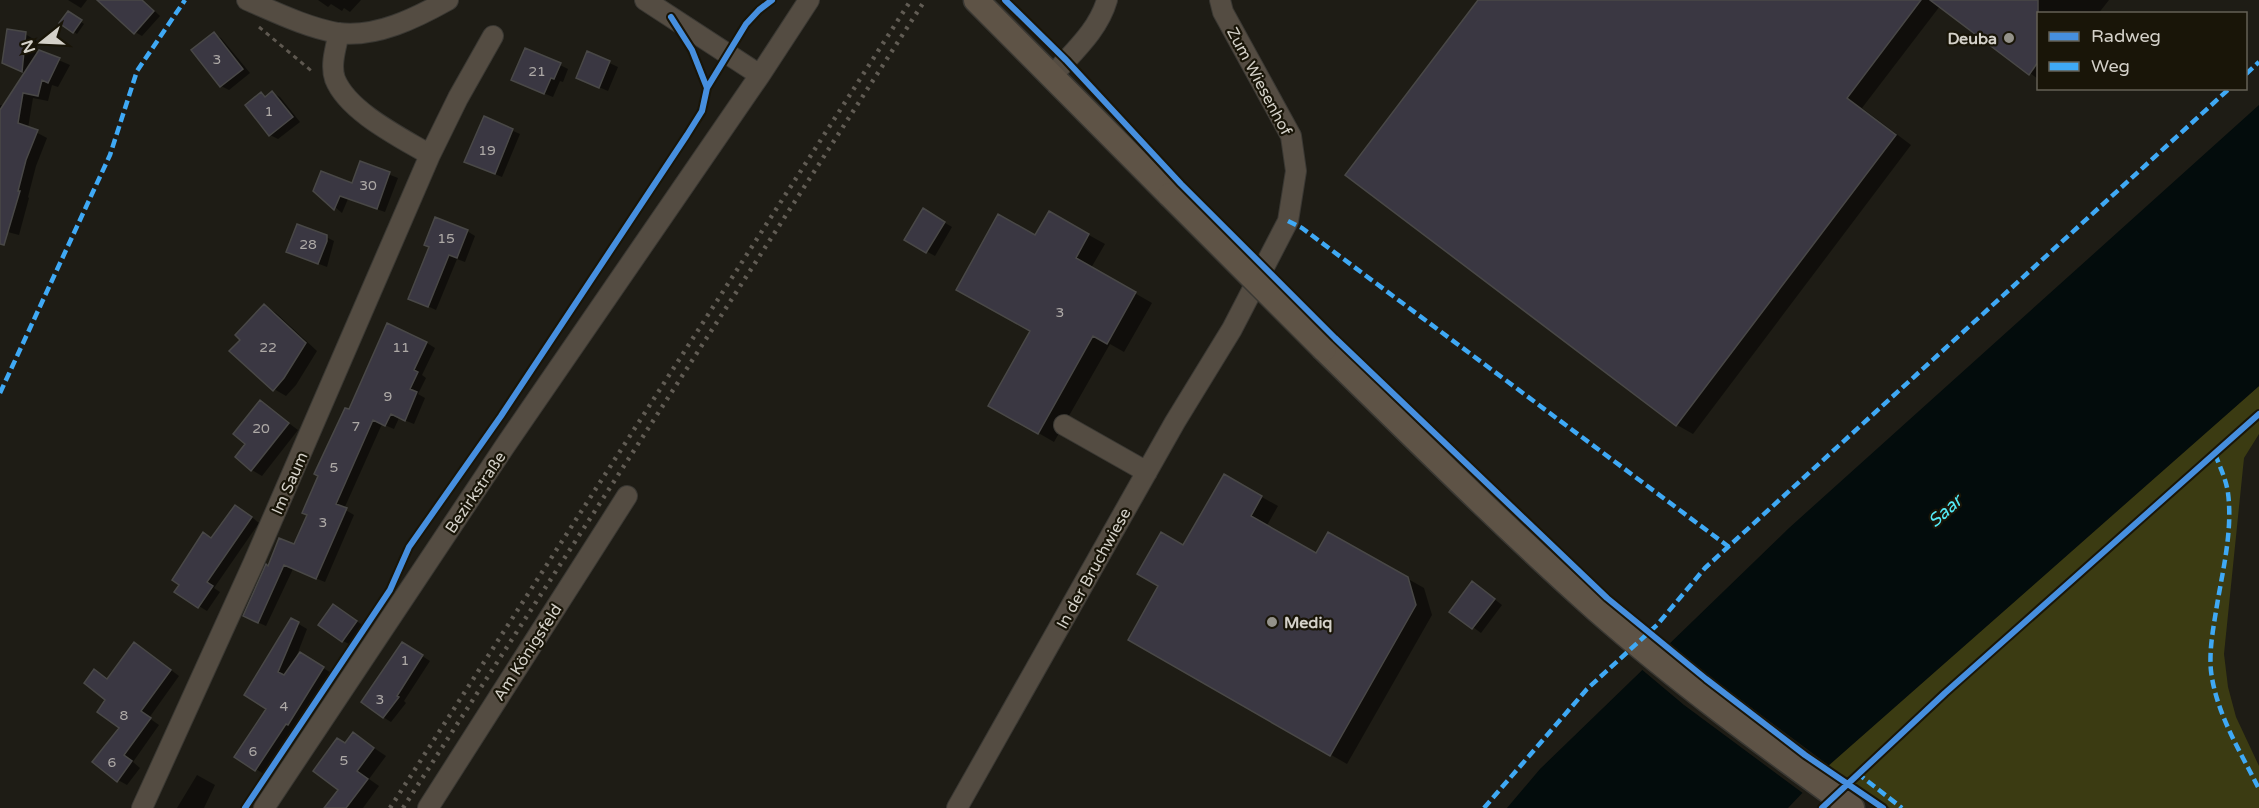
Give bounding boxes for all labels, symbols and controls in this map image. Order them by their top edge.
north arrow [12,12,72,72]
legend [2037,12,2247,90]
street label: Zum Wiesenhof [1222,24,1296,140]
text: Radweg [2091,25,2161,47]
place label: Deuba [1947,29,1997,49]
marker: Deuba [2002,31,2016,45]
text: N [17,37,40,56]
house number: 3 [213,51,221,68]
text: Weg [2091,55,2130,77]
house number: 21 [528,63,546,80]
house number: 1 [265,103,273,120]
house number: 19 [478,142,496,159]
house number: 30 [359,177,377,194]
house number: 15 [437,230,455,247]
house number: 28 [299,236,317,253]
house number: 3 [1056,304,1064,321]
house number: 22 [259,339,277,356]
house number: 11 [392,339,410,356]
house number: 9 [384,388,392,405]
house number: 7 [352,418,360,435]
house number: 20 [252,420,270,437]
street label: Bezirkstraße [441,448,511,537]
street label: Im Saum [267,449,313,518]
house number: 5 [330,459,338,476]
water label: Saar [1923,489,1968,532]
street label: In der Bruchwiese [1052,505,1135,632]
house number: 3 [319,514,327,531]
street label: Am Königsfeld [489,600,567,705]
place label: Mediq [1284,613,1332,633]
marker: Mediq [1265,615,1279,629]
house number: 1 [401,652,409,669]
house number: 3 [376,691,384,708]
house number: 4 [280,698,289,715]
house number: 8 [120,707,129,724]
house number: 6 [249,743,258,760]
house number: 5 [340,752,348,769]
house number: 6 [108,754,117,771]

